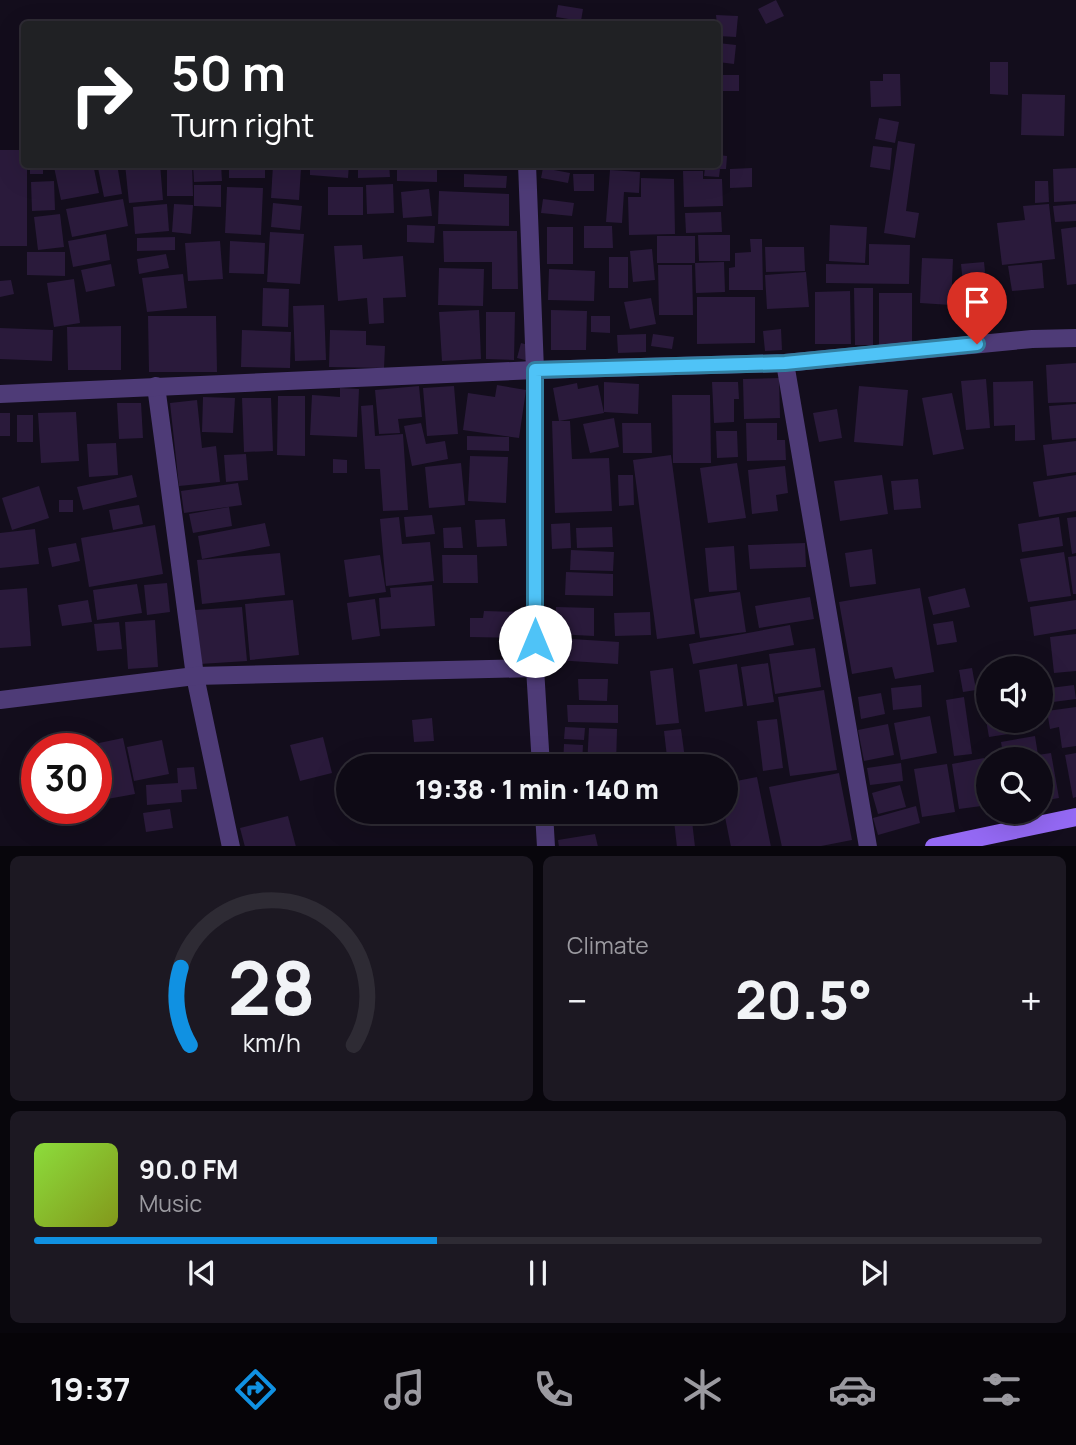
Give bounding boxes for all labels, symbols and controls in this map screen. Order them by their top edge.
text: 50 m [171,39,286,106]
icon: right [56,49,147,140]
text: Turn right [171,103,314,147]
pin [947,272,1007,344]
icon: arrive [958,283,996,321]
position arrow [498,604,572,678]
map controls [976,656,1053,824]
button: sound [976,656,1053,733]
speed limit sign: 30 [21,733,112,824]
button: search [976,747,1053,824]
text: 19:38 · 1 min · 140 m [415,771,659,807]
text: Climate [567,929,649,961]
text: 28 [228,937,315,1037]
text: 20.5° [735,964,872,1035]
text: − [567,974,588,1026]
text: + [1020,974,1042,1026]
text: km/h [242,1024,301,1059]
text: 90.0 FM [139,1151,238,1187]
text: Music [139,1187,202,1219]
icon: previous [183,1254,221,1292]
icon: pause [519,1254,557,1292]
icon: next [855,1254,893,1292]
icon: directions [231,1365,280,1414]
icon: music [380,1365,429,1414]
icon: phone [529,1365,578,1414]
icon: climate [678,1365,727,1414]
icon: car [828,1365,877,1414]
icon: filters [977,1365,1026,1414]
text: 19:37 [50,1367,131,1411]

